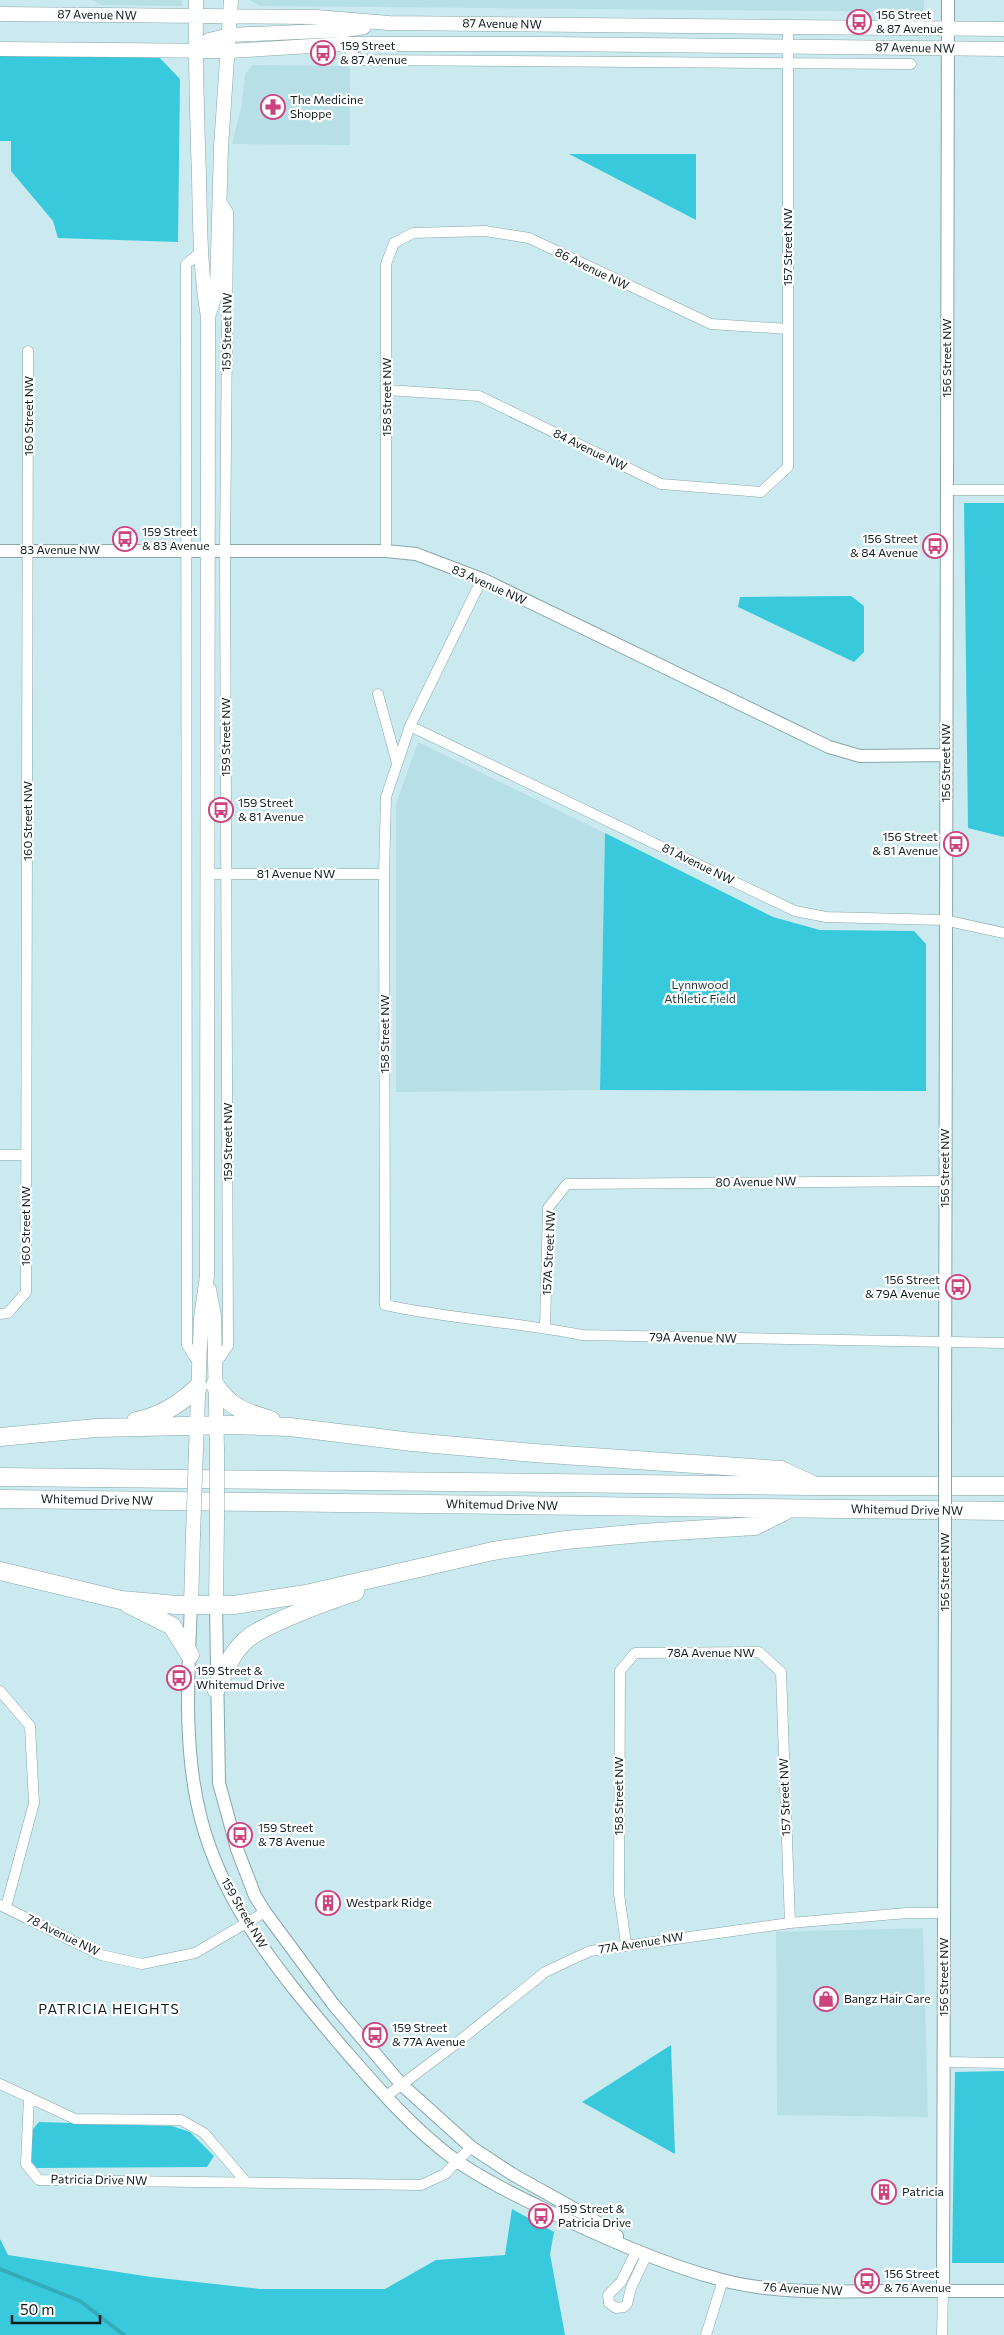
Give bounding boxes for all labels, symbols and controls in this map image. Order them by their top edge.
street label: 87 Avenue NW [57,6,137,22]
place label: 156 Street & 87 Avenue [876,7,943,35]
bus stop icon: 156 Street & 87 Avenue [846,9,872,35]
street label: 87 Avenue NW [462,15,542,31]
place label: 159 Street & 87 Avenue [340,38,407,66]
street label: 87 Avenue NW [875,39,955,55]
bus stop icon: 159 Street & 87 Avenue [310,40,336,66]
place label: The Medicine Shoppe [290,92,363,120]
pharmacy icon: The Medicine Shoppe [260,94,286,120]
street label: 157 Street NW [780,208,794,286]
street label: 86 Avenue NW [553,244,632,292]
street label: 159 Street NW [218,292,234,372]
street label: 156 Street NW [939,318,953,398]
street label: 158 Street NW [379,357,393,437]
street label: 160 Street NW [21,376,35,456]
street label: 84 Avenue NW [551,425,630,473]
place label: 159 Street & 83 Avenue [142,524,210,552]
bus stop icon: 159 Street & 83 Avenue [112,526,138,552]
place label: 156 Street & 84 Avenue [850,531,918,559]
bus stop icon: 156 Street & 84 Avenue [922,533,948,559]
street label: 83 Avenue NW [20,542,100,556]
street label: 83 Avenue NW [450,561,529,607]
street label: 159 Street NW [218,697,232,777]
street label: 156 Street NW [938,723,952,803]
street label: 160 Street NW [20,781,34,861]
place label: 159 Street & 81 Avenue [238,795,304,823]
bus stop icon: 159 Street & 81 Avenue [208,797,234,823]
place label: 156 Street & 81 Avenue [872,829,938,857]
bus stop icon: 156 Street & 81 Avenue [943,831,969,857]
street label: 81 Avenue NW [660,840,737,887]
street label: 81 Avenue NW [257,866,335,880]
park label: Lynnwood Athletic Field [664,977,736,1005]
street label: 158 Street NW [377,994,391,1074]
street label: 159 Street NW [220,1102,234,1182]
street label: 156 Street NW [937,1128,951,1208]
street label: 80 Avenue NW [715,1173,797,1189]
street label: 160 Street NW [18,1186,32,1266]
street label: 157A Street NW [539,1210,557,1296]
place label: 156 Street & 79A Avenue [865,1272,940,1300]
bus stop icon: 156 Street & 79A Avenue [945,1274,971,1300]
street label: 79A Avenue NW [649,1329,737,1345]
street label: Whitemud Drive NW [41,1491,153,1507]
street label: Whitemud Drive NW [446,1496,558,1512]
street label: Whitemud Drive NW [851,1501,963,1517]
street label: 156 Street NW [937,1532,951,1612]
street label: 78A Avenue NW [667,1645,755,1659]
place label: 159 Street & Whitemud Drive [196,1663,285,1691]
bus stop icon: 159 Street & Whitemud Drive [166,1665,192,1691]
street label: 158 Street NW [611,1756,625,1836]
street label: 157 Street NW [776,1758,792,1836]
place label: 159 Street & 78 Avenue [258,1820,325,1848]
bus stop icon: 159 Street & 78 Avenue [227,1822,253,1848]
street label: 159 Street NW [219,1875,271,1950]
building icon: Westpark Ridge [315,1890,341,1916]
place label: Westpark Ridge [346,1895,432,1909]
street label: 78 Avenue NW [25,1910,102,1958]
street label: 77A Avenue NW [597,1928,684,1956]
street label: 156 Street NW [936,1937,950,2017]
shop icon: Bangz Hair Care [813,1986,839,2012]
place label: Bangz Hair Care [844,1991,931,2005]
district label: PATRICIA HEIGHTS [38,2000,180,2017]
place label: 159 Street & 77A Avenue [392,2020,465,2048]
bus stop icon: 159 Street & 77A Avenue [362,2022,388,2048]
street label: Patricia Drive NW [51,2171,148,2187]
building icon: Patricia [871,2179,897,2205]
place label: Patricia [902,2184,944,2198]
place label: 159 Street & Patricia Drive [558,2201,631,2229]
bus stop icon: 159 Street & Patricia Drive [528,2203,554,2229]
place label: 156 Street & 76 Avenue [884,2266,951,2294]
bus stop icon: 156 Street & 76 Avenue [854,2268,880,2294]
street label: 76 Avenue NW [763,2279,843,2297]
scale bar [12,2292,100,2324]
text: 50 m [20,2300,54,2318]

